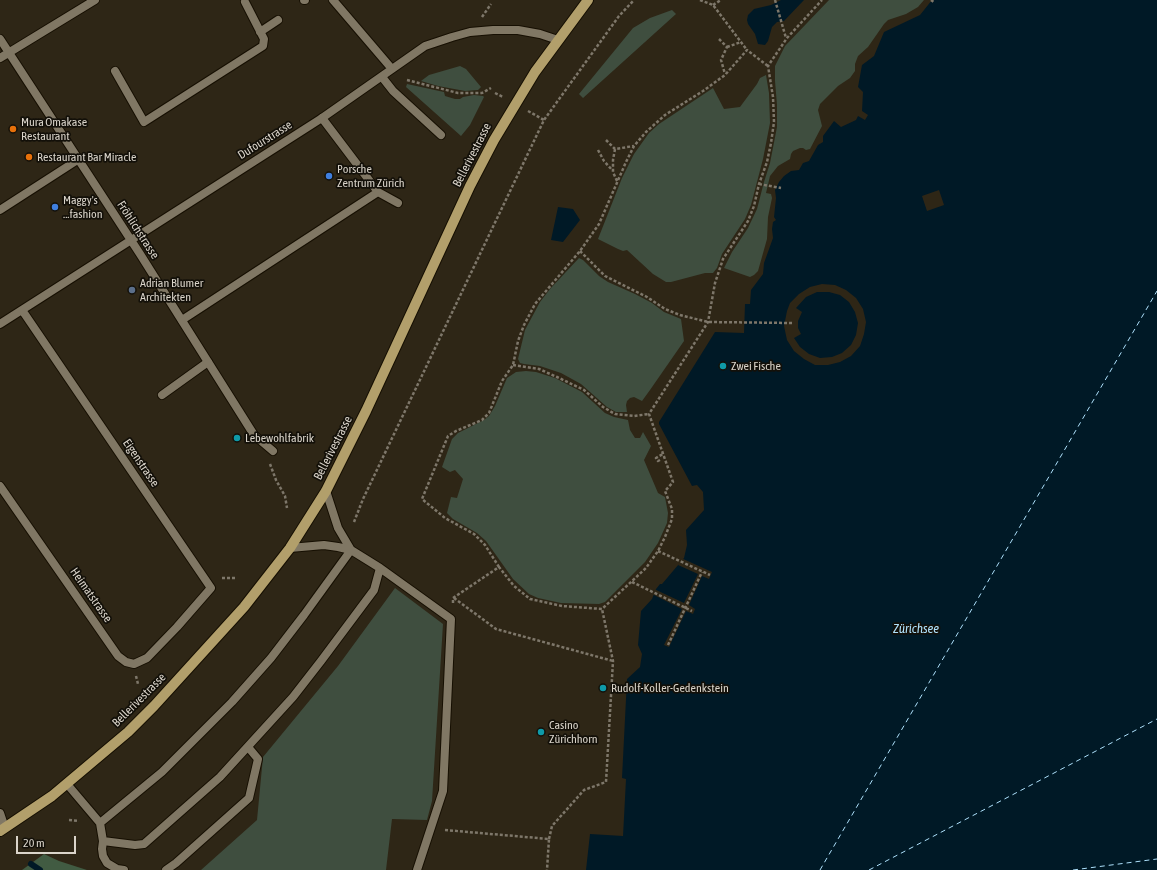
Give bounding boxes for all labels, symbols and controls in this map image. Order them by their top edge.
place label: Mura Omakase Restaurant [21,115,87,143]
street label: Dufourstrasse [235,118,295,162]
street label: Bellerivestrasse [450,121,494,189]
marker: Mura Omakase Restaurant [8,124,18,134]
place label: Restaurant Bar Miracle [37,150,136,164]
marker: Restaurant Bar Miracle [24,152,34,162]
place label: Porsche Zentrum Zürich [337,162,404,190]
marker: Porsche Zentrum Zürich [324,171,334,181]
place label: Maggy's ...fashion [63,193,103,221]
street label: Fröhlichstrasse [114,198,162,262]
marker: Maggy's ...fashion [50,202,60,212]
place label: Adrian Blumer Architekten [140,276,203,304]
marker: Adrian Blumer Architekten [127,285,137,295]
place label: Zwei Fische [731,359,781,373]
marker: Zwei Fische [718,361,728,371]
street label: Bellerivestrasse [311,414,355,482]
place label: Lebewohlfabrik [245,431,314,445]
marker: Lebewohlfabrik [232,433,242,443]
street label: Eigenstrasse [120,436,162,490]
street label: Heimatstrasse [67,565,115,625]
water label: Zürichsee [893,621,939,637]
street label: Bellerivestrasse [109,670,169,730]
place label: Rudolf-Koller-Gedenkstein [611,681,729,695]
marker: Rudolf-Koller-Gedenkstein [598,683,608,693]
place label: Casino Zürichhorn [549,718,598,746]
marker: Casino Zürichhorn [536,727,546,737]
scale bar [18,828,78,854]
text: 20 m [23,836,45,850]

